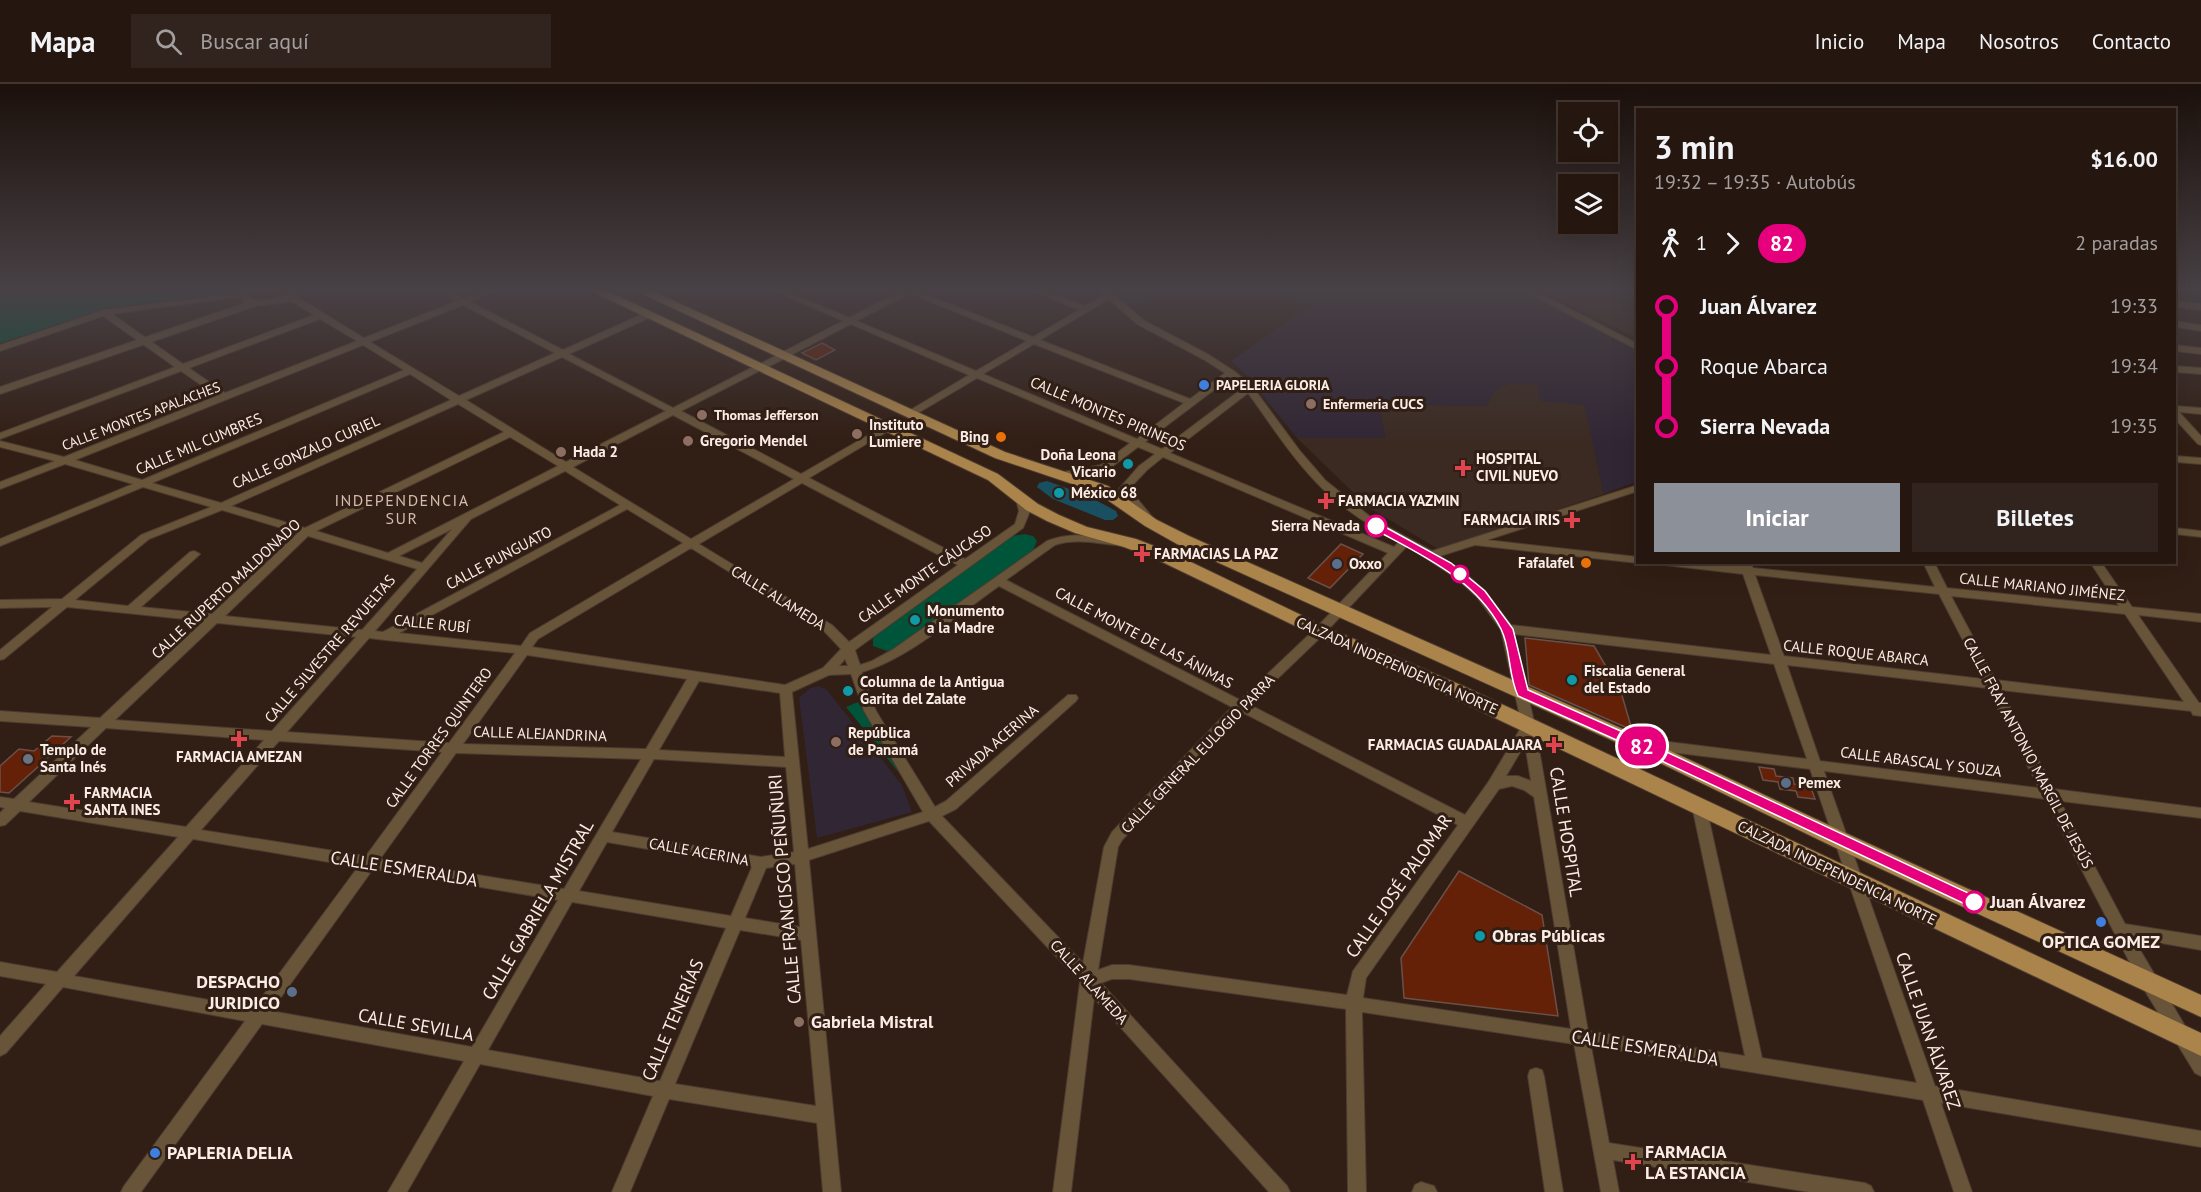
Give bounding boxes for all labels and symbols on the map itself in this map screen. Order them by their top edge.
street label: CALLE MONTES PIRINEOS [1027,372,1189,455]
place label: PAPELERIA GLORIA [1216,376,1330,394]
street label: CALLE MONTES APALACHES [59,377,223,455]
marker: PAPELERIA GLORIA [1197,378,1211,392]
place label: Enfermeria CUCS [1323,395,1424,413]
marker: Enfermeria CUCS [1304,397,1318,411]
place label: Thomas Jefferson [714,406,819,424]
street label: CALLE MIL CUMBRES [133,408,265,479]
marker: Thomas Jefferson [695,408,709,422]
street label: CALLE GONZALO CURIEL [229,410,383,493]
place label: Instituto Lumiere [869,415,924,451]
marker: Instituto Lumiere [850,427,864,441]
place label: Bing [960,427,989,446]
marker: Bing [994,430,1008,444]
place label: Gregorio Mendel [700,431,808,450]
marker: Gregorio Mendel [681,434,695,448]
place label: Hada 2 [573,442,618,461]
marker: Hada 2 [554,445,568,459]
place label: Doña Leona Vicario [1040,445,1116,481]
place label: HOSPITAL CIVIL NUEVO [1476,449,1558,485]
marker: Doña Leona Vicario [1121,457,1135,471]
marker: HOSPITAL CIVIL NUEVO [1454,459,1472,477]
place label: México 68 [1071,483,1137,502]
marker: México 68 [1052,486,1066,500]
district label: INDEPENDENCIA SUR [334,490,470,528]
place label: FARMACIA YAZMIN [1338,491,1459,510]
marker: FARMACIA YAZMIN [1319,494,1333,508]
place label: FARMACIA IRIS [1463,510,1560,529]
marker: FARMACIA IRIS [1565,513,1579,527]
street label: CALLE RUPERTO MALDONADO [147,515,304,663]
marker: Sierra Nevada [1365,515,1387,537]
place label: Sierra Nevada [1271,516,1360,535]
street label: CALLE MONTE CÁUCASO [854,520,995,627]
street label: CALLE PUNGUATO [443,522,555,593]
place label: FARMACIAS LA PAZ [1154,544,1278,563]
marker: FARMACIAS LA PAZ [1135,547,1149,561]
place label: Fafalafel [1518,553,1575,572]
place label: Oxxo [1349,554,1382,573]
marker: Fafalafel [1579,556,1593,570]
marker: Oxxo [1330,557,1344,571]
street label: CALLE ALAMEDA [728,561,829,634]
unlabelled marker [1451,565,1469,583]
street label: CALLE MARIANO JIMÉNEZ [1958,568,2126,605]
street label: CALLE SILVESTRE REVUELTAS [260,571,399,727]
street label: CALLE MONTE DE LAS ÁNIMAS [1052,582,1237,693]
place label: Monumento a la Madre [927,601,1004,637]
street label: CALLE RUBÍ [393,610,472,637]
street label: CALZADA INDEPENDENCIA NORTE [1293,612,1501,719]
marker: Monumento a la Madre [908,613,922,627]
street label: CALLE FRAY ANTONIO MARGIL DE JESÚS [1959,634,2098,872]
street label: CALLE ROQUE ABARCA [1782,635,1930,670]
place label: Fiscalia General del Estado [1584,661,1686,697]
street label: CALLE TORRES QUINTERO [381,664,496,812]
street label: CALLE GENERAL EULOGIO PARRA [1117,670,1279,837]
place label: Columna de la Antigua Garita del Zalate [860,672,1004,708]
marker: Fiscalia General del Estado [1565,673,1579,687]
marker: Columna de la Antigua Garita del Zalate [841,684,855,698]
street label: PRIVADA ACERINA [941,700,1042,791]
street label: CALLE ALEJANDRINA [473,722,607,745]
place label: República de Panamá [848,723,918,759]
line badge: 82 [1615,726,1669,766]
marker: FARMACIA AMEZAN [232,732,246,746]
marker: República de Panamá [829,735,843,749]
place label: FARMACIAS GUADALAJARA [1368,735,1543,754]
marker: FARMACIAS GUADALAJARA [1547,738,1561,752]
place label: Templo de Santa Inés [40,740,107,776]
street label: CALLE ABASCAL Y SOUZA [1839,742,2003,781]
place label: FARMACIA AMEZAN [176,747,302,766]
marker: Templo de Santa Inés [21,752,35,766]
street label: CALLE HOSPITAL [1545,765,1588,899]
street label: CALLE FRANCISCO PEÑUÑURI [763,773,806,1005]
place label: Pemex [1798,773,1841,792]
marker: Pemex [1779,776,1793,790]
place label: FARMACIA SANTA INES [84,783,160,819]
marker: FARMACIA SANTA INES [65,795,79,809]
street label: CALLE JOSÉ PALOMAR [1340,809,1457,962]
street label: CALLE GABRIELA MISTRAL [477,816,599,1004]
street label: CALZADA INDEPENDENCIA NORTE [1735,816,1940,929]
street label: CALLE ACERINA [648,833,751,870]
street label: CALLE ESMERALDA [329,846,480,892]
place label: Juan Álvarez [1989,890,2086,913]
marker: Juan Álvarez [1963,891,1985,913]
marker: OPTICA GOMEZ [2094,915,2108,929]
place label: Obras Públicas [1492,924,1605,947]
marker: Obras Públicas [1473,929,1487,943]
place label: OPTICA GOMEZ [2042,930,2160,953]
street label: CALLE ALAMEDA [1046,935,1133,1028]
street label: CALLE JUAN ÁLVAREZ [1891,949,1966,1113]
street label: CALLE TENERÍAS [637,955,709,1084]
place label: DESPACHO JURIDICO [196,970,280,1014]
marker: DESPACHO JURIDICO [285,985,299,999]
street label: CALLE SEVILLA [356,1003,476,1046]
place label: Gabriela Mistral [811,1010,934,1033]
marker: Gabriela Mistral [792,1015,806,1029]
street label: CALLE ESMERALDA [1570,1025,1721,1071]
place label: FARMACIA LA ESTANCIA [1645,1140,1746,1184]
place label: PAPLERIA DELIA [167,1141,293,1164]
marker: PAPLERIA DELIA [148,1146,162,1160]
marker: FARMACIA LA ESTANCIA [1626,1155,1640,1169]

